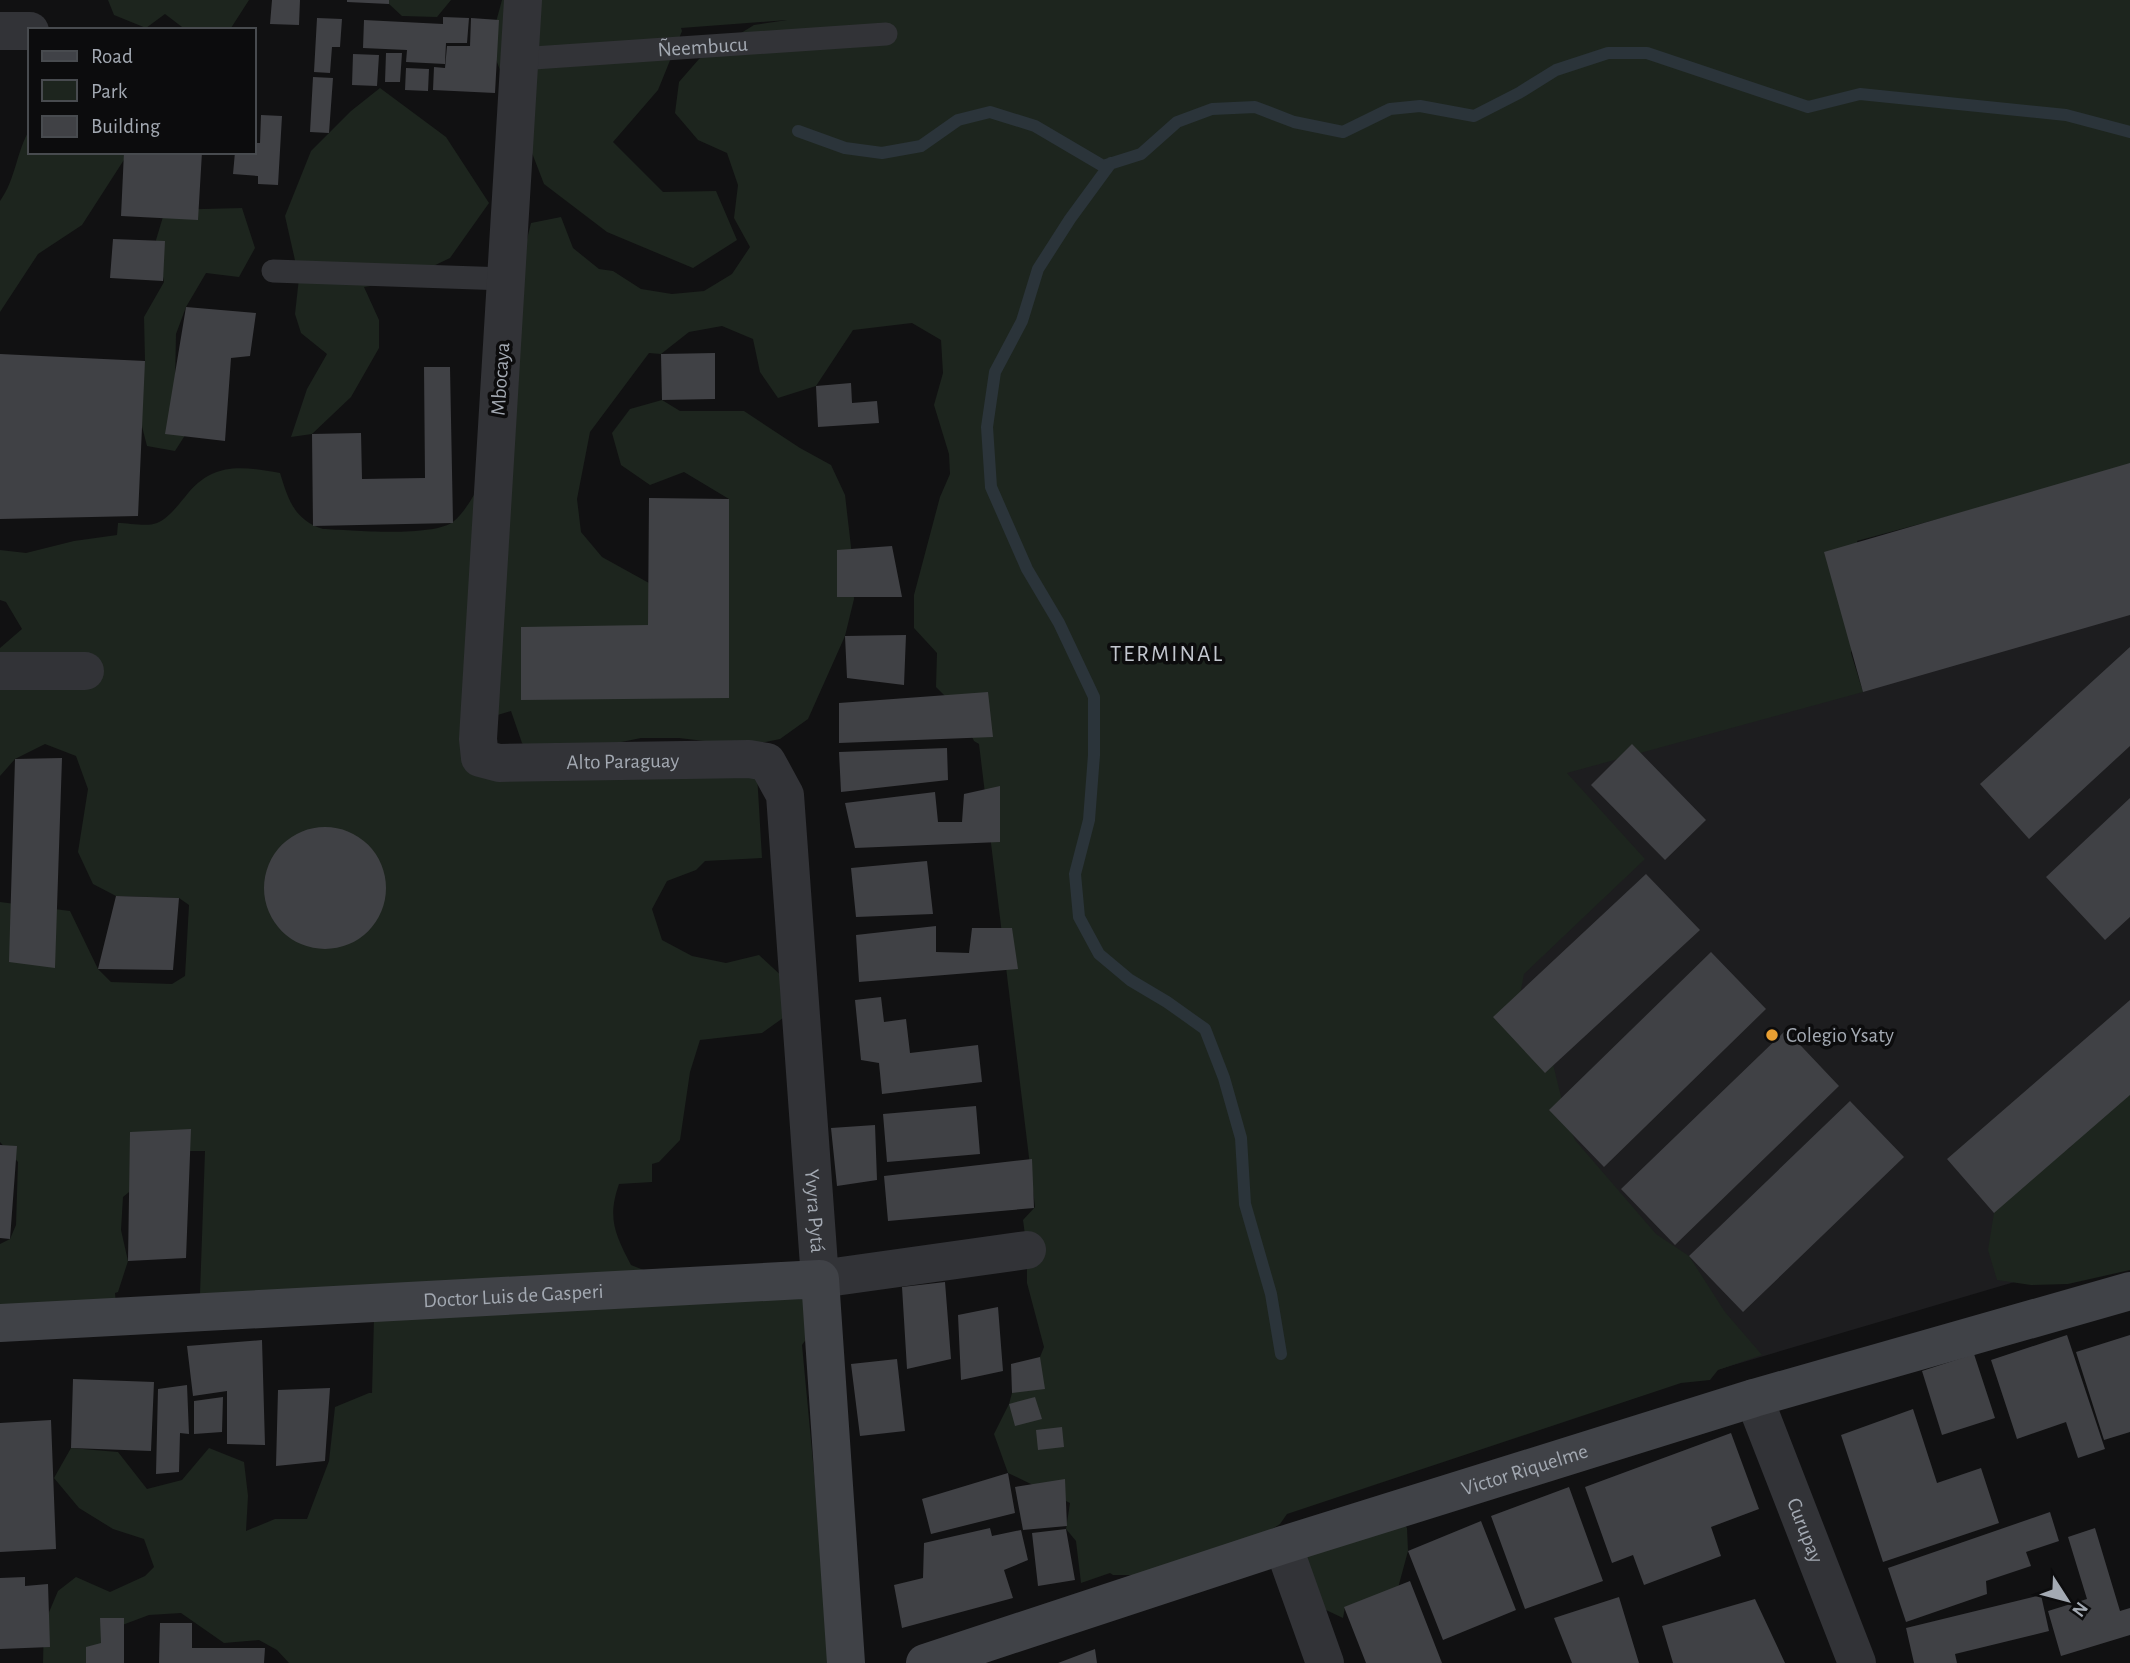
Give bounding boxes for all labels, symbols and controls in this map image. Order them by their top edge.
legend [28,28,256,154]
street label: Ñeembucu [657,33,749,61]
text: Road [91,46,133,67]
text: Park [91,81,128,102]
text: Building [91,116,161,137]
street label: Mbocaya [487,341,514,416]
district label: TERMINAL [1110,643,1224,666]
street label: Alto Paraguay [566,750,680,773]
place label: Colegio Ysaty [1786,1025,1894,1046]
marker: Colegio Ysaty [1764,1027,1780,1043]
street label: Yvyra Pytá [801,1168,828,1254]
street label: Doctor Luis de Gasperi [422,1281,604,1311]
street label: Victor Riquelme [1459,1440,1591,1500]
street label: Curupay [1783,1495,1827,1566]
north arrow [2032,1565,2102,1635]
text: N [2068,1598,2091,1620]

